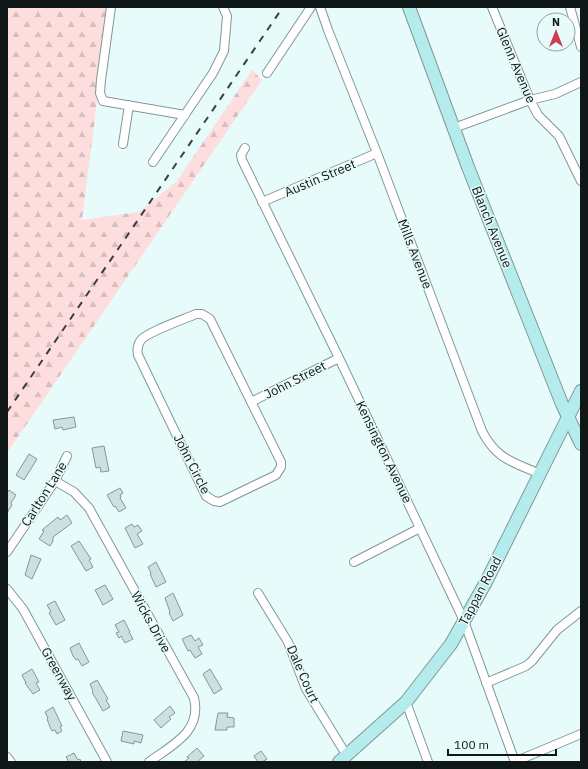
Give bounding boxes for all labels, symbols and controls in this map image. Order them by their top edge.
north arrow [536,12,576,52]
text: N [552,15,560,29]
street label: Glenn Avenue [492,24,540,106]
street label: Austin Street [282,155,358,201]
street label: Blanch Avenue [468,184,516,270]
street label: Mills Avenue [394,217,436,291]
street label: John Street [261,357,329,403]
street label: Kensington Avenue [352,398,416,506]
street label: John Circle [170,431,214,497]
street label: Carlton Lane [17,458,71,530]
street label: Tappan Road [455,554,505,628]
street label: Wicks Drive [127,588,175,656]
street label: Dale Court [283,642,323,706]
street label: Greenway [37,644,81,704]
scale bar [448,731,556,757]
text: 100 m [454,737,489,752]

